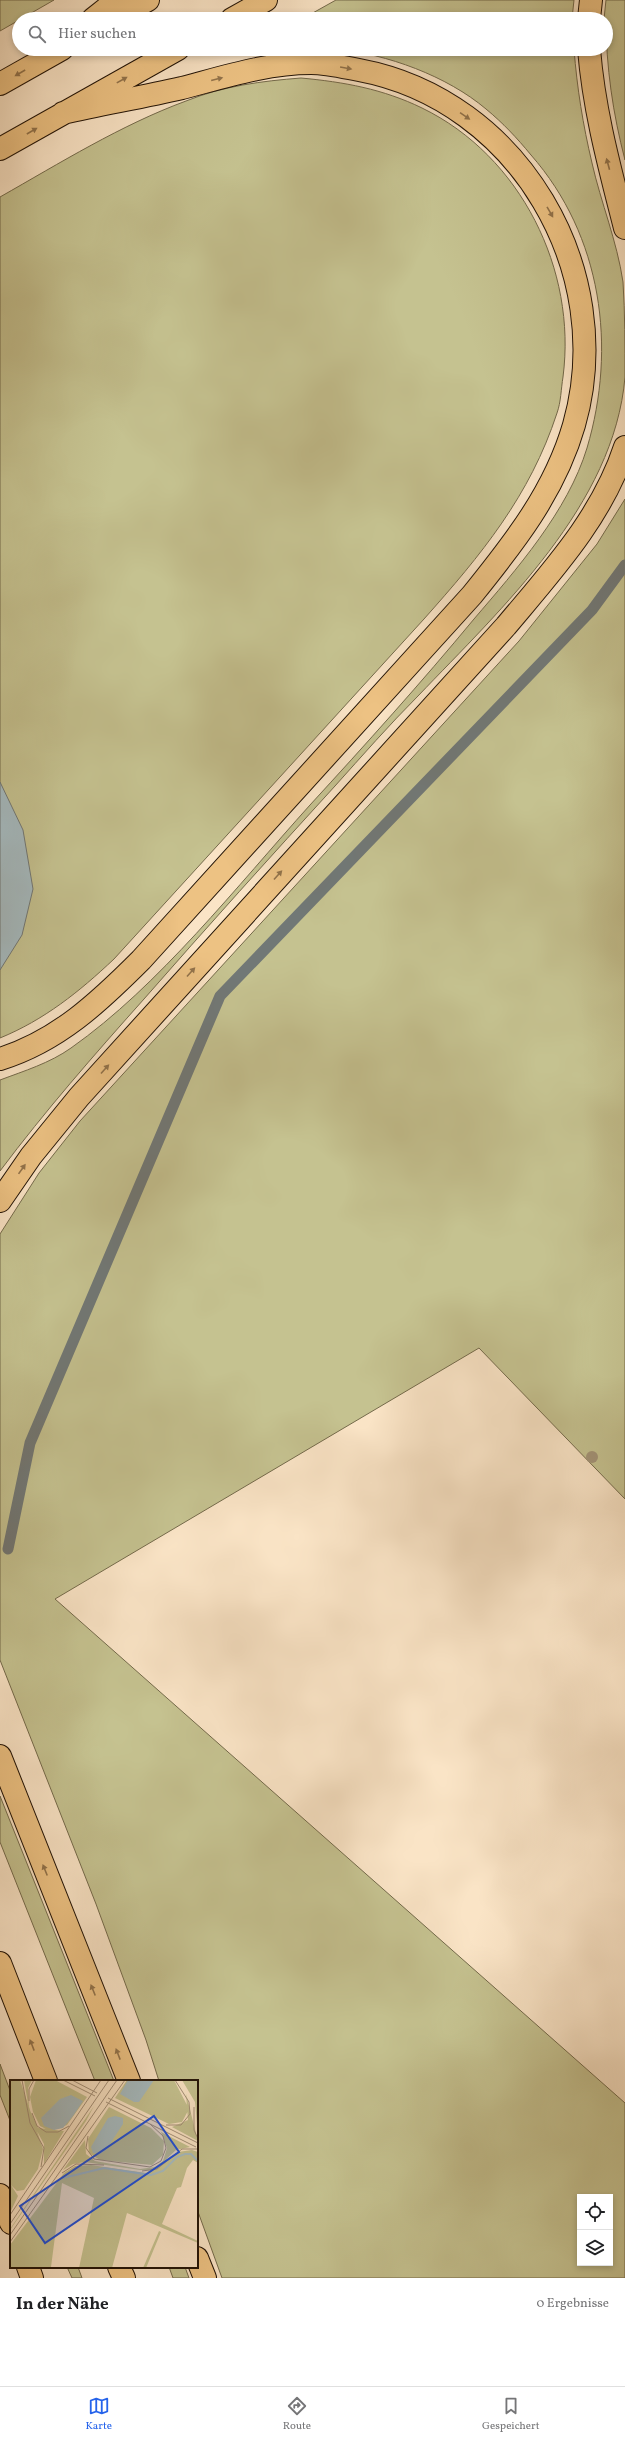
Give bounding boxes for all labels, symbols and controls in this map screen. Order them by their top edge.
search box [12,12,613,56]
icon: search [26,23,48,45]
text: Hier suchen [58,24,136,45]
one-way arrow [340,65,352,71]
one-way arrow [14,69,26,76]
one-way arrow [211,75,224,81]
one-way arrow [116,77,128,84]
one-way arrow [460,112,470,120]
one-way arrow [26,127,38,134]
one-way arrow [605,157,611,169]
one-way arrow [547,206,554,218]
one-way arrow [273,870,283,880]
one-way arrow [186,967,196,977]
one-way arrow [100,1064,109,1074]
one-way arrow [18,1164,26,1174]
one-way arrow [42,1863,48,1875]
one-way arrow [90,1984,96,1996]
one-way arrow [29,2038,35,2050]
one-way arrow [115,2047,121,2059]
inset map [10,2080,198,2268]
map controls [577,2194,613,2266]
button: locate [577,2194,613,2230]
button: layers [577,2230,613,2266]
text: In der Nähe [16,2293,109,2316]
text: 0 Ergebnisse [536,2295,609,2313]
tab: Karte [85,2395,112,2434]
tab: Route [283,2395,311,2434]
tab: Gespeichert [482,2395,540,2434]

